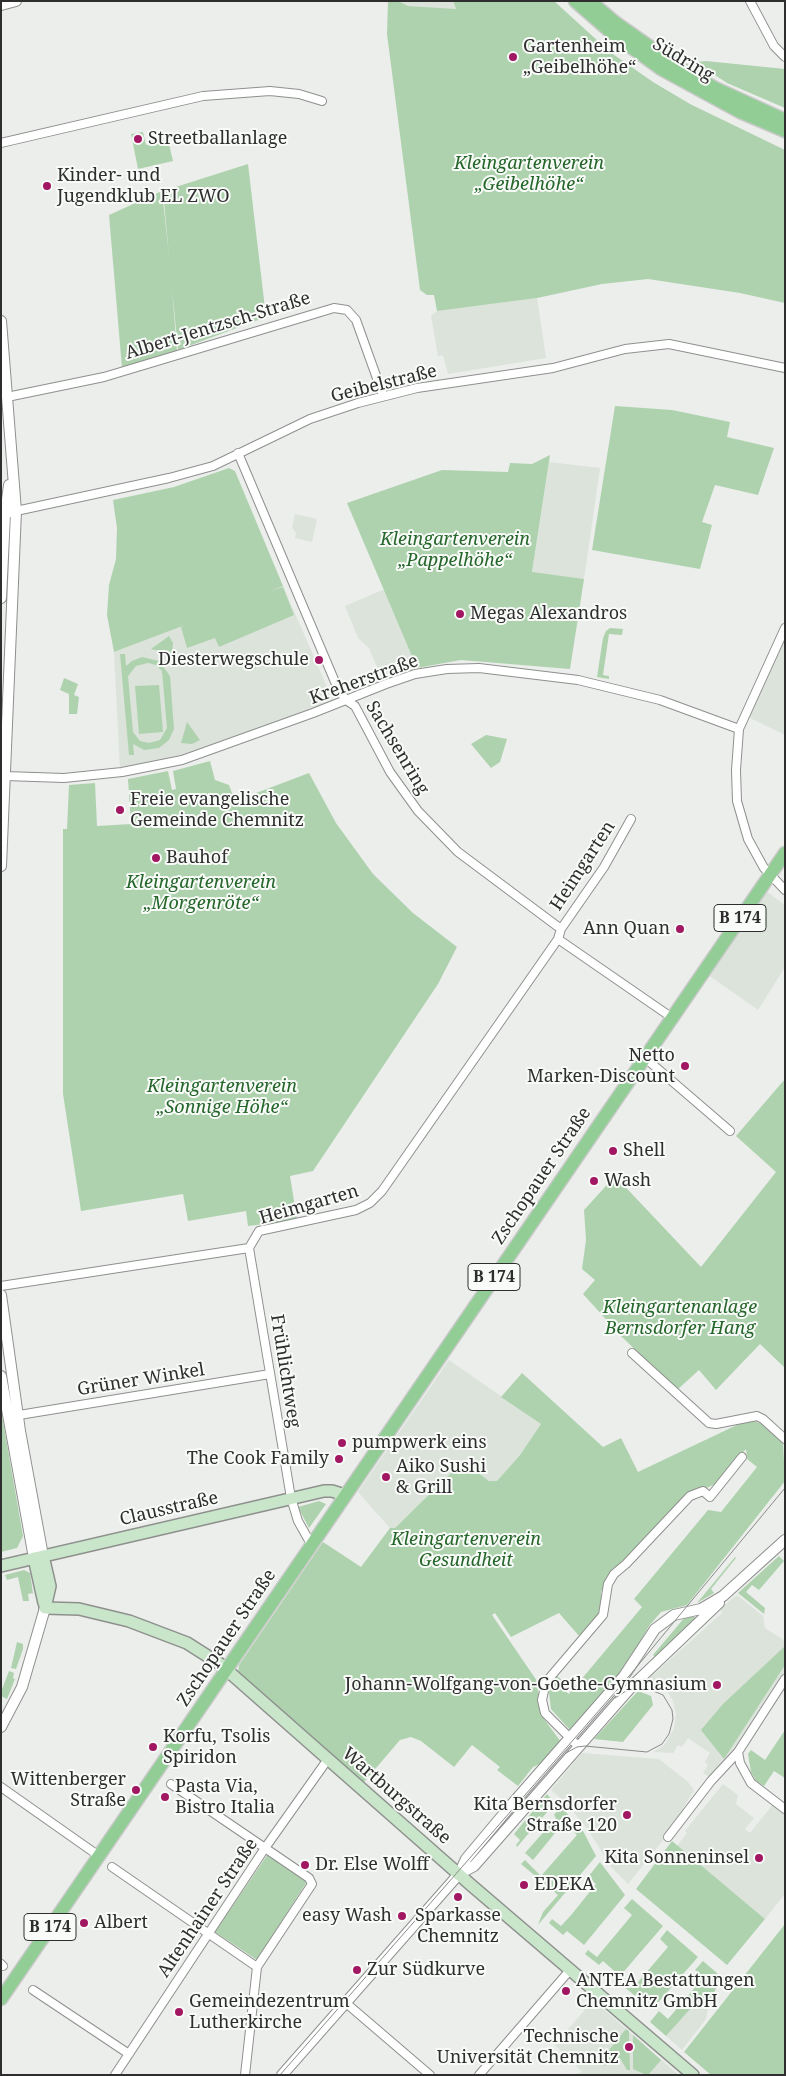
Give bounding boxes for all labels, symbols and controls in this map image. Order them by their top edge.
street label: Südring [648,33,718,87]
place label: Gartenheim „Geibelhöhe“ [523,36,636,78]
marker: Gartenheim „Geibelhöhe“ [507,51,519,63]
place label: Streetballanlage [148,128,287,150]
marker: Streetballanlage [132,133,144,145]
park label: Kleingartenverein „Geibelhöhe“ [454,153,604,195]
place label: Kinder- und Jugendklub EL ZWO [57,165,230,208]
marker: Kinder- und Jugendklub EL ZWO [41,180,53,192]
street label: Albert-Jentzsch-Straße [123,288,313,364]
street label: Geibelstraße [329,360,439,408]
park label: Kleingartenverein „Pappelhöhe“ [380,529,530,572]
place label: Megas Alexandros [470,603,627,625]
marker: Megas Alexandros [454,608,466,620]
place label: Diesterwegschule [158,649,309,671]
street label: Kreherstraße [307,650,421,710]
marker: Diesterwegschule [313,654,325,666]
street label: Sachsenring [361,697,433,799]
place label: Freie evangelische Gemeinde Chemnitz [130,789,304,832]
marker: Freie evangelische Gemeinde Chemnitz [114,804,126,816]
street label: Heimgarten [546,817,620,915]
place label: Bauhof [166,847,228,869]
marker: Bauhof [150,852,162,864]
park label: Kleingartenverein „Morgenröte“ [126,872,276,914]
road number: B 174 [714,904,766,931]
place label: Ann Quan [583,918,670,940]
marker: Ann Quan [674,923,686,935]
place label: Netto Marken-Discount [527,1045,675,1088]
marker: Netto Marken-Discount [679,1060,691,1072]
park label: Kleingartenverein „Sonnige Höhe“ [147,1076,297,1118]
street label: Zschopauer Straße [488,1103,596,1249]
place label: Shell [623,1140,665,1162]
marker: Shell [607,1145,619,1157]
place label: Wash [604,1170,651,1192]
marker: Wash [588,1175,600,1187]
street label: Heimgarten [257,1180,361,1230]
road number: B 174 [468,1264,520,1290]
park label: Kleingartenanlage Bernsdorfer Hang [603,1297,757,1340]
street label: Frühlichtweg [265,1313,305,1429]
street label: Grüner Winkel [76,1359,206,1401]
place label: pumpwerk eins [352,1432,486,1454]
marker: pumpwerk eins [336,1437,348,1449]
place label: The Cook Family [187,1448,329,1470]
marker: The Cook Family [333,1453,345,1465]
place label: Aiko Sushi & Grill [396,1456,486,1498]
marker: Aiko Sushi & Grill [380,1471,392,1483]
street label: Clausstraße [118,1487,220,1531]
park label: Kleingartenverein Gesundheit [391,1529,541,1572]
street label: Zschopauer Straße [173,1565,281,1711]
place label: Johann-Wolfgang-von-Goethe-Gymnasium [345,1674,707,1696]
marker: Johann-Wolfgang-von-Goethe-Gymnasium [711,1679,723,1691]
place label: Korfu, Tsolis Spiridon [163,1726,270,1768]
marker: Korfu, Tsolis Spiridon [147,1741,159,1753]
street label: Wartburgstraße [337,1743,455,1849]
place label: Wittenberger Straße [11,1769,126,1812]
place label: Pasta Via, Bistro Italia [175,1776,275,1818]
marker: Wittenberger Straße [130,1784,142,1796]
marker: Pasta Via, Bistro Italia [159,1791,171,1803]
place label: Kita Bernsdorfer Straße 120 [473,1794,617,1836]
marker: Kita Bernsdorfer Straße 120 [621,1809,633,1821]
street label: Altenhainer Straße [153,1834,263,1982]
place label: Kita Sonneninsel [604,1847,749,1869]
marker: Kita Sonneninsel [753,1852,765,1864]
place label: Dr. Else Wolff [315,1854,429,1876]
marker: Dr. Else Wolff [299,1859,311,1871]
place label: EDEKA [534,1874,595,1896]
marker: EDEKA [518,1879,530,1891]
marker: Sparkasse Chemnitz [452,1891,464,1903]
place label: easy Wash [302,1905,392,1927]
place label: Sparkasse Chemnitz [415,1905,501,1948]
marker: easy Wash [396,1910,408,1922]
place label: Albert [94,1912,148,1934]
road number: B 174 [24,1914,76,1940]
marker: Albert [78,1917,90,1929]
place label: Zur Südkurve [367,1959,485,1981]
marker: Zur Südkurve [351,1964,363,1976]
place label: ANTEA Bestattungen Chemnitz GmbH [576,1970,755,2012]
marker: ANTEA Bestattungen Chemnitz GmbH [560,1985,572,1997]
place label: Gemeindezentrum Lutherkirche [189,1991,350,2034]
marker: Gemeindezentrum Lutherkirche [173,2006,185,2018]
place label: Technische Universität Chemnitz [437,2026,619,2068]
marker: Technische Universität Chemnitz [623,2041,635,2053]

